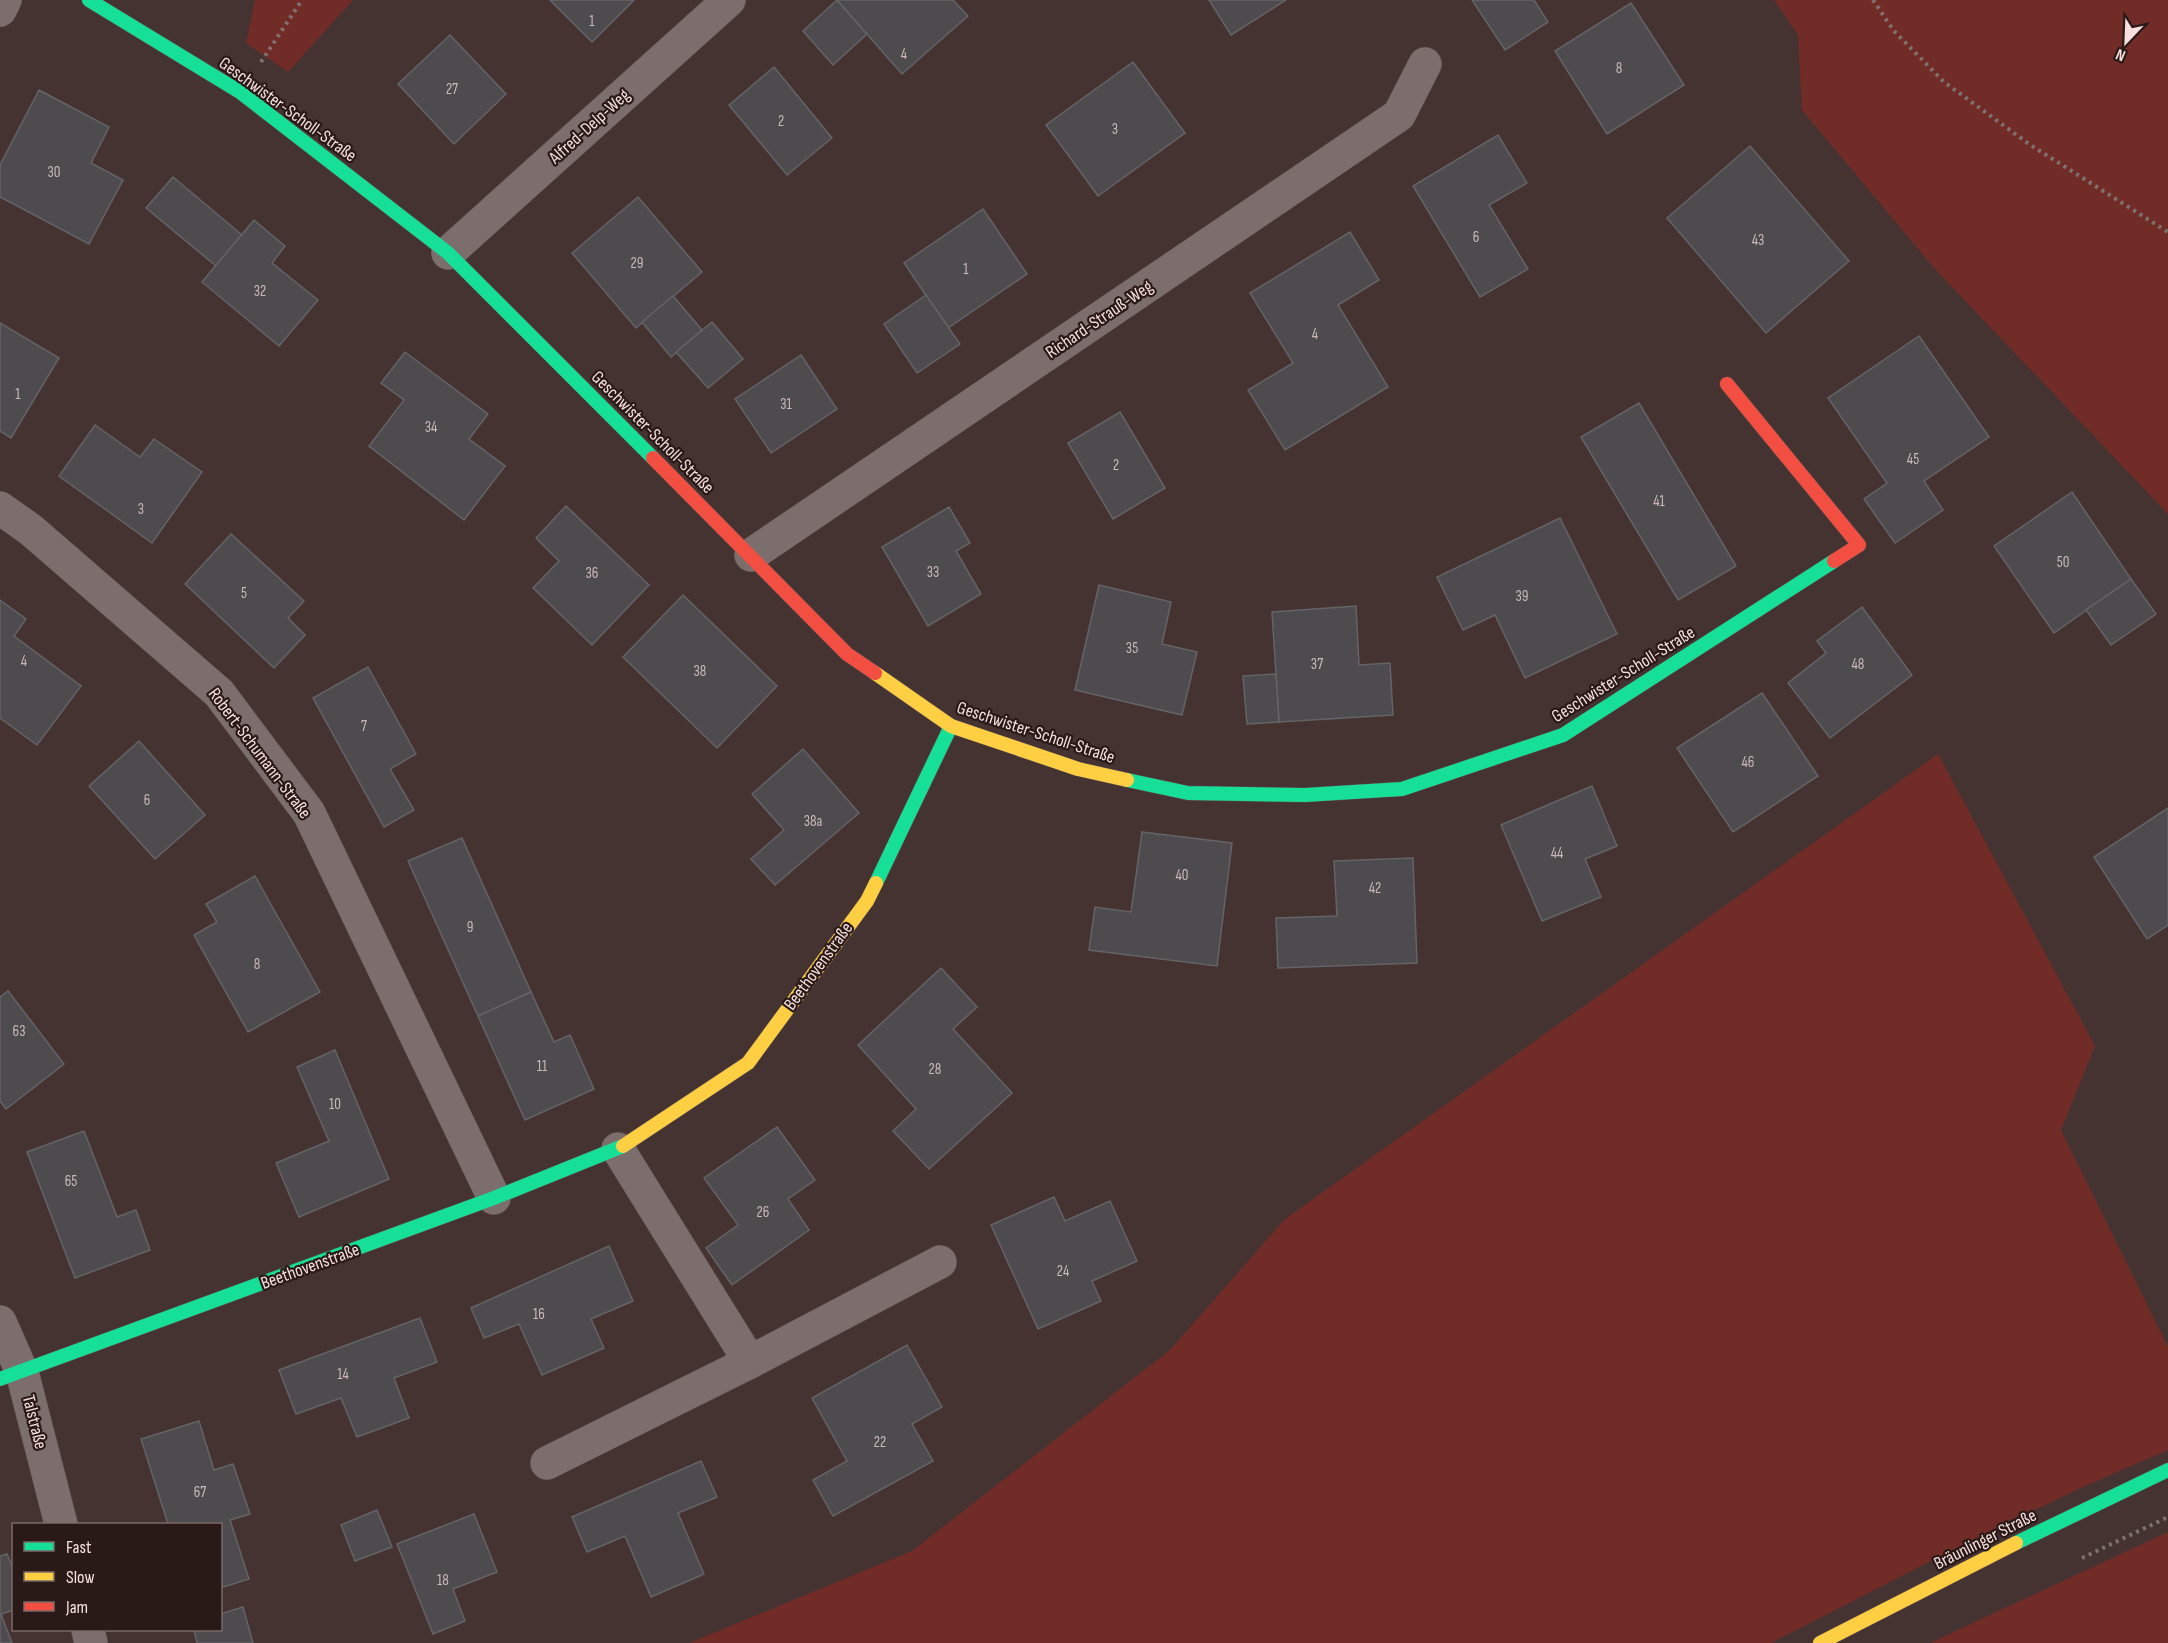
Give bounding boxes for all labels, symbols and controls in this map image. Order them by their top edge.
house number: 1 [589,12,595,31]
north arrow [2096,12,2156,72]
text: N [2113,44,2128,65]
house number: 4 [901,45,907,64]
street label: Geschwister-Scholl-Straße [215,53,361,166]
house number: 8 [1616,59,1622,78]
house number: 27 [446,80,458,99]
street label: Alfred-Delp-Weg [544,85,634,169]
house number: 2 [778,112,784,131]
house number: 3 [1112,120,1118,139]
house number: 30 [48,163,60,182]
house number: 6 [1473,228,1479,247]
house number: 43 [1752,231,1764,250]
house number: 29 [631,254,643,273]
house number: 1 [963,260,969,279]
street label: Richard-Strauß-Weg [1042,276,1157,363]
house number: 32 [254,282,266,301]
house number: 4 [1312,325,1318,344]
street label: Geschwister-Scholl-Straße [587,367,718,498]
house number: 1 [15,385,21,404]
house number: 31 [780,395,793,414]
house number: 34 [425,418,437,437]
house number: 45 [1907,450,1919,469]
house number: 2 [1113,456,1119,475]
house number: 41 [1653,492,1666,511]
house number: 3 [138,500,144,519]
house number: 50 [2057,553,2069,572]
house number: 33 [927,563,939,582]
house number: 36 [586,564,598,583]
house number: 5 [241,584,247,603]
house number: 39 [1516,587,1528,606]
street label: Geschwister-Scholl-Straße [1548,622,1699,727]
house number: 35 [1126,639,1138,658]
house number: 4 [21,652,27,671]
house number: 37 [1311,655,1323,674]
house number: 48 [1852,655,1864,674]
house number: 38 [694,662,706,681]
street label: Robert-Schumann-Straße [204,684,316,823]
street label: Geschwister-Scholl-Straße [954,697,1117,768]
house number: 7 [361,717,367,736]
house number: 46 [1742,753,1754,772]
house number: 6 [144,791,150,810]
house number: 38a [804,812,823,831]
house number: 44 [1551,844,1563,863]
house number: 40 [1176,866,1188,885]
house number: 42 [1369,879,1381,898]
house number: 9 [467,918,473,937]
street label: Beethovenstraße [780,918,857,1014]
house number: 8 [254,955,260,974]
house number: 63 [13,1022,25,1041]
house number: 11 [537,1057,548,1076]
house number: 28 [929,1060,941,1079]
house number: 10 [329,1095,341,1114]
house number: 65 [65,1172,77,1191]
house number: 26 [757,1203,769,1222]
street label: Beethovenstraße [258,1239,362,1294]
house number: 24 [1057,1262,1069,1281]
house number: 16 [533,1305,545,1324]
house number: 14 [337,1365,349,1384]
street label: Talstraße [18,1393,51,1451]
house number: 22 [874,1433,886,1452]
house number: 67 [194,1483,206,1502]
street label: Bräunlinger Straße [1931,1505,2040,1574]
legend [12,1523,222,1631]
text: Fast [66,1537,92,1558]
text: Slow [66,1567,95,1588]
house number: 18 [437,1571,449,1590]
text: Jam [65,1597,88,1618]

